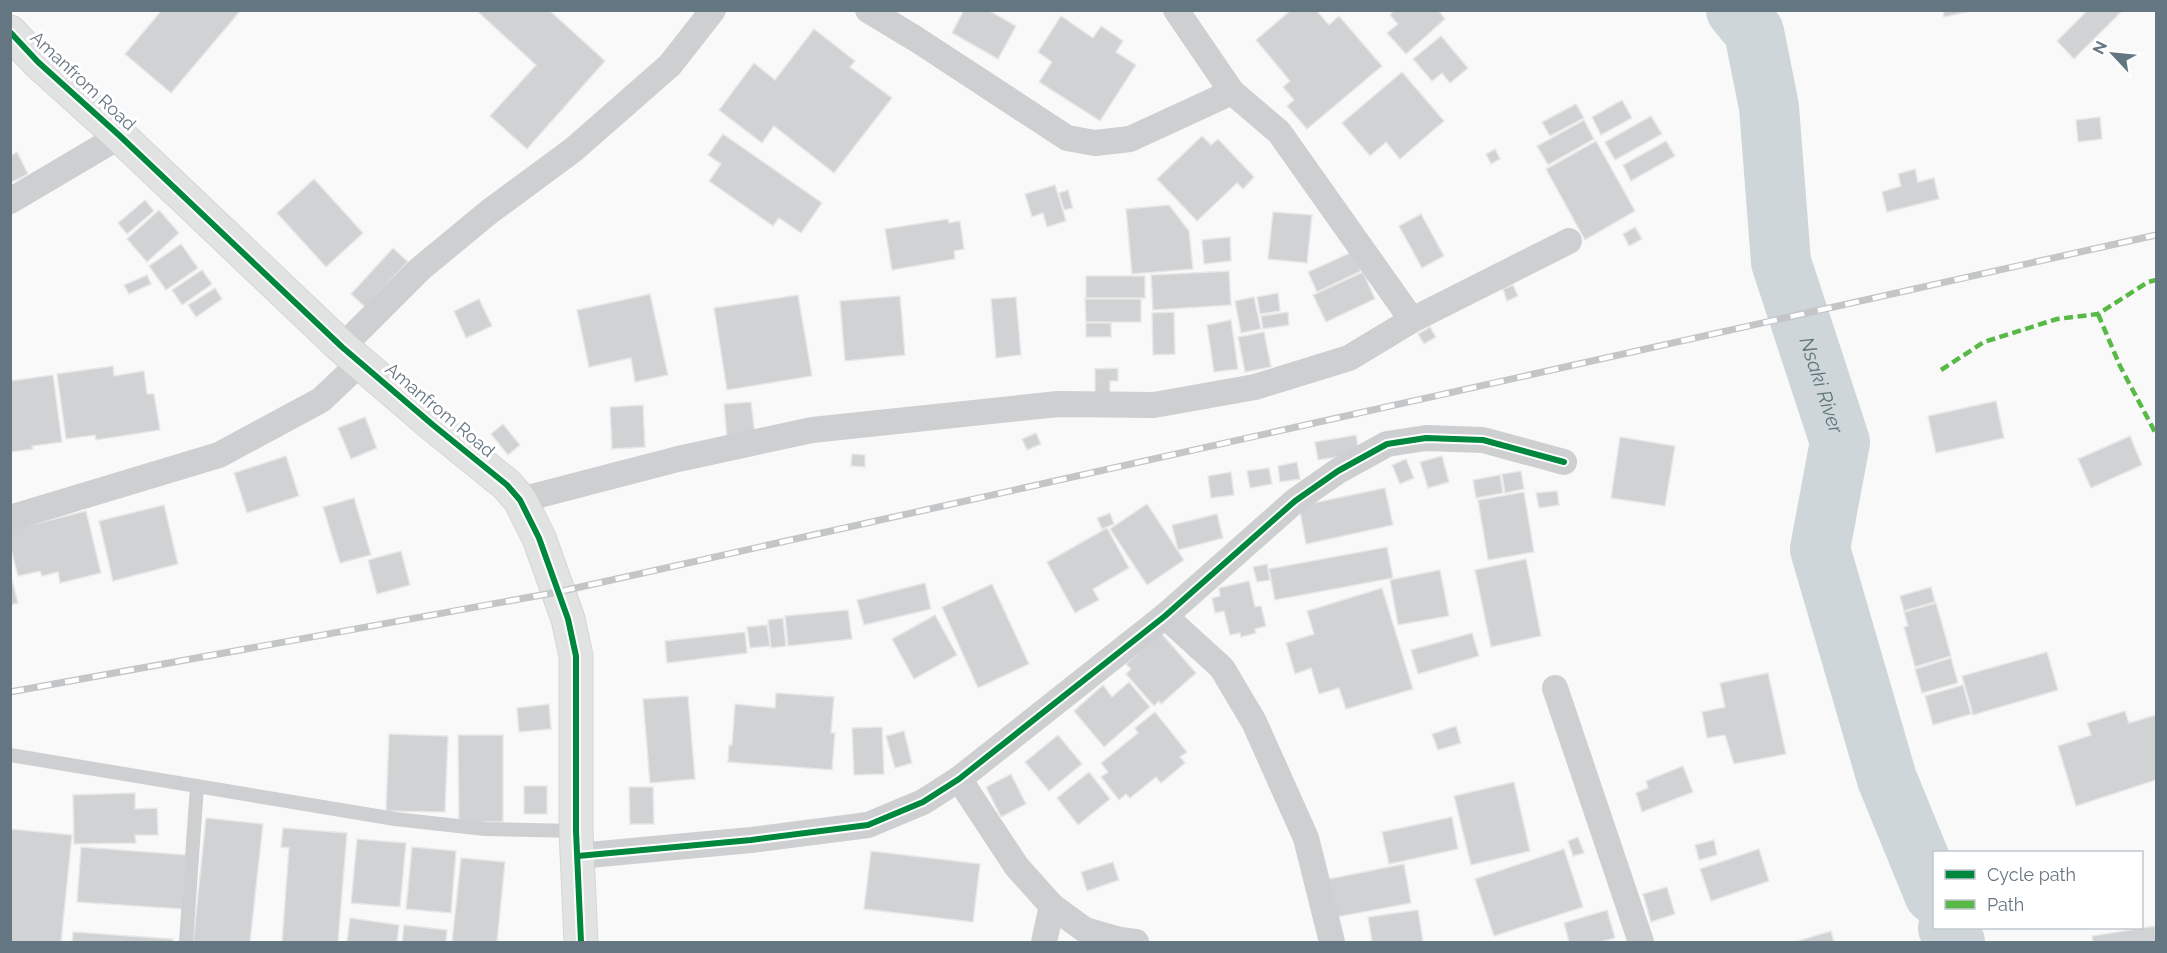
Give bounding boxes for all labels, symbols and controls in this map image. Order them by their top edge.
north arrow [2083,24,2143,84]
street label: Amanfrom Road [26,27,140,135]
text: N [2089,38,2111,57]
water label: Nsaki River [1794,334,1849,438]
street label: Amanfrom Road [382,358,499,461]
legend [1933,851,2143,929]
text: Cycle path [1987,864,2076,885]
text: Path [1987,894,2024,915]

